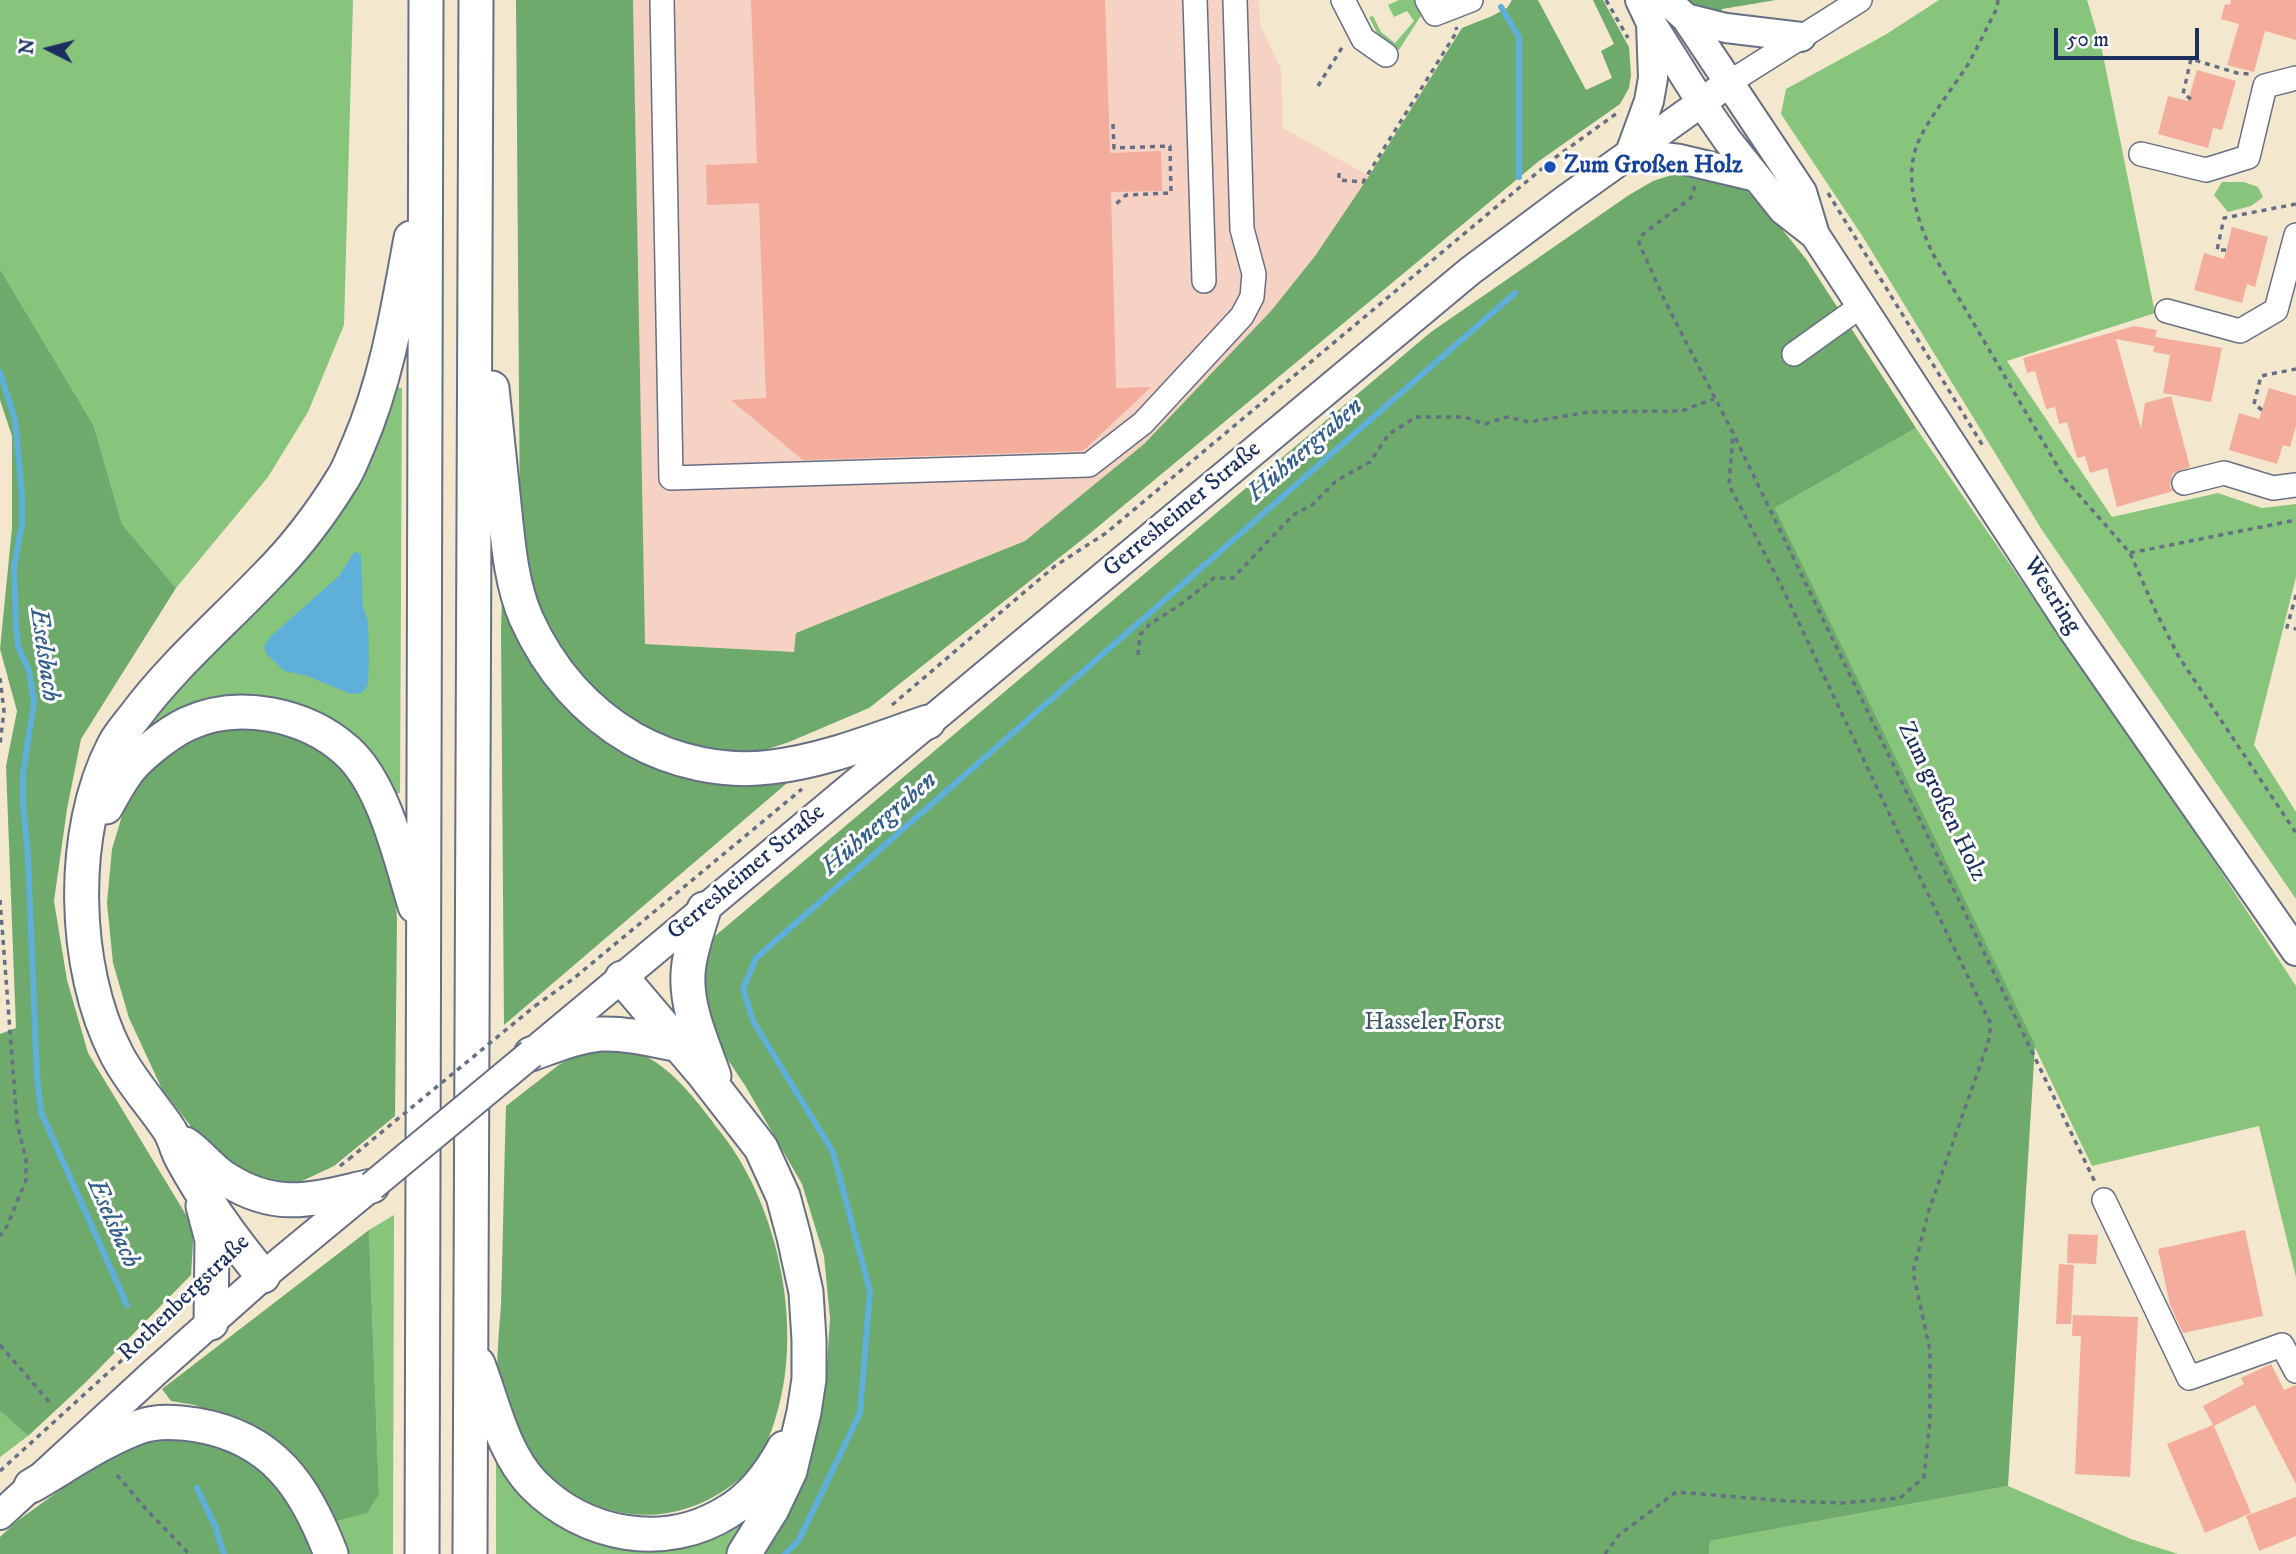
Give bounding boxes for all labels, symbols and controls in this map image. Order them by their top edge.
north arrow [14,14,84,84]
scale bar [2058,14,2203,58]
text: 50 m [2067,27,2109,53]
text: N [15,38,40,56]
place label: Zum Großen Holz [1564,153,1743,181]
marker: Zum Großen Holz [1542,159,1558,175]
water label: Hühnergraben [1242,392,1370,510]
street label: Gerresheimer Straße [1098,436,1268,584]
street label: Westring [2016,552,2086,640]
water label: Eselsbach [21,606,65,704]
street label: Zum großen Holz [1890,718,1992,886]
water label: Hühnergraben [816,766,944,884]
street label: Gerresheimer Straße [662,799,832,947]
park label: Hasseler Forst [1364,1010,1502,1038]
water label: Eselsbach [79,1175,145,1273]
street label: Rothenbergstraße [113,1229,257,1369]

